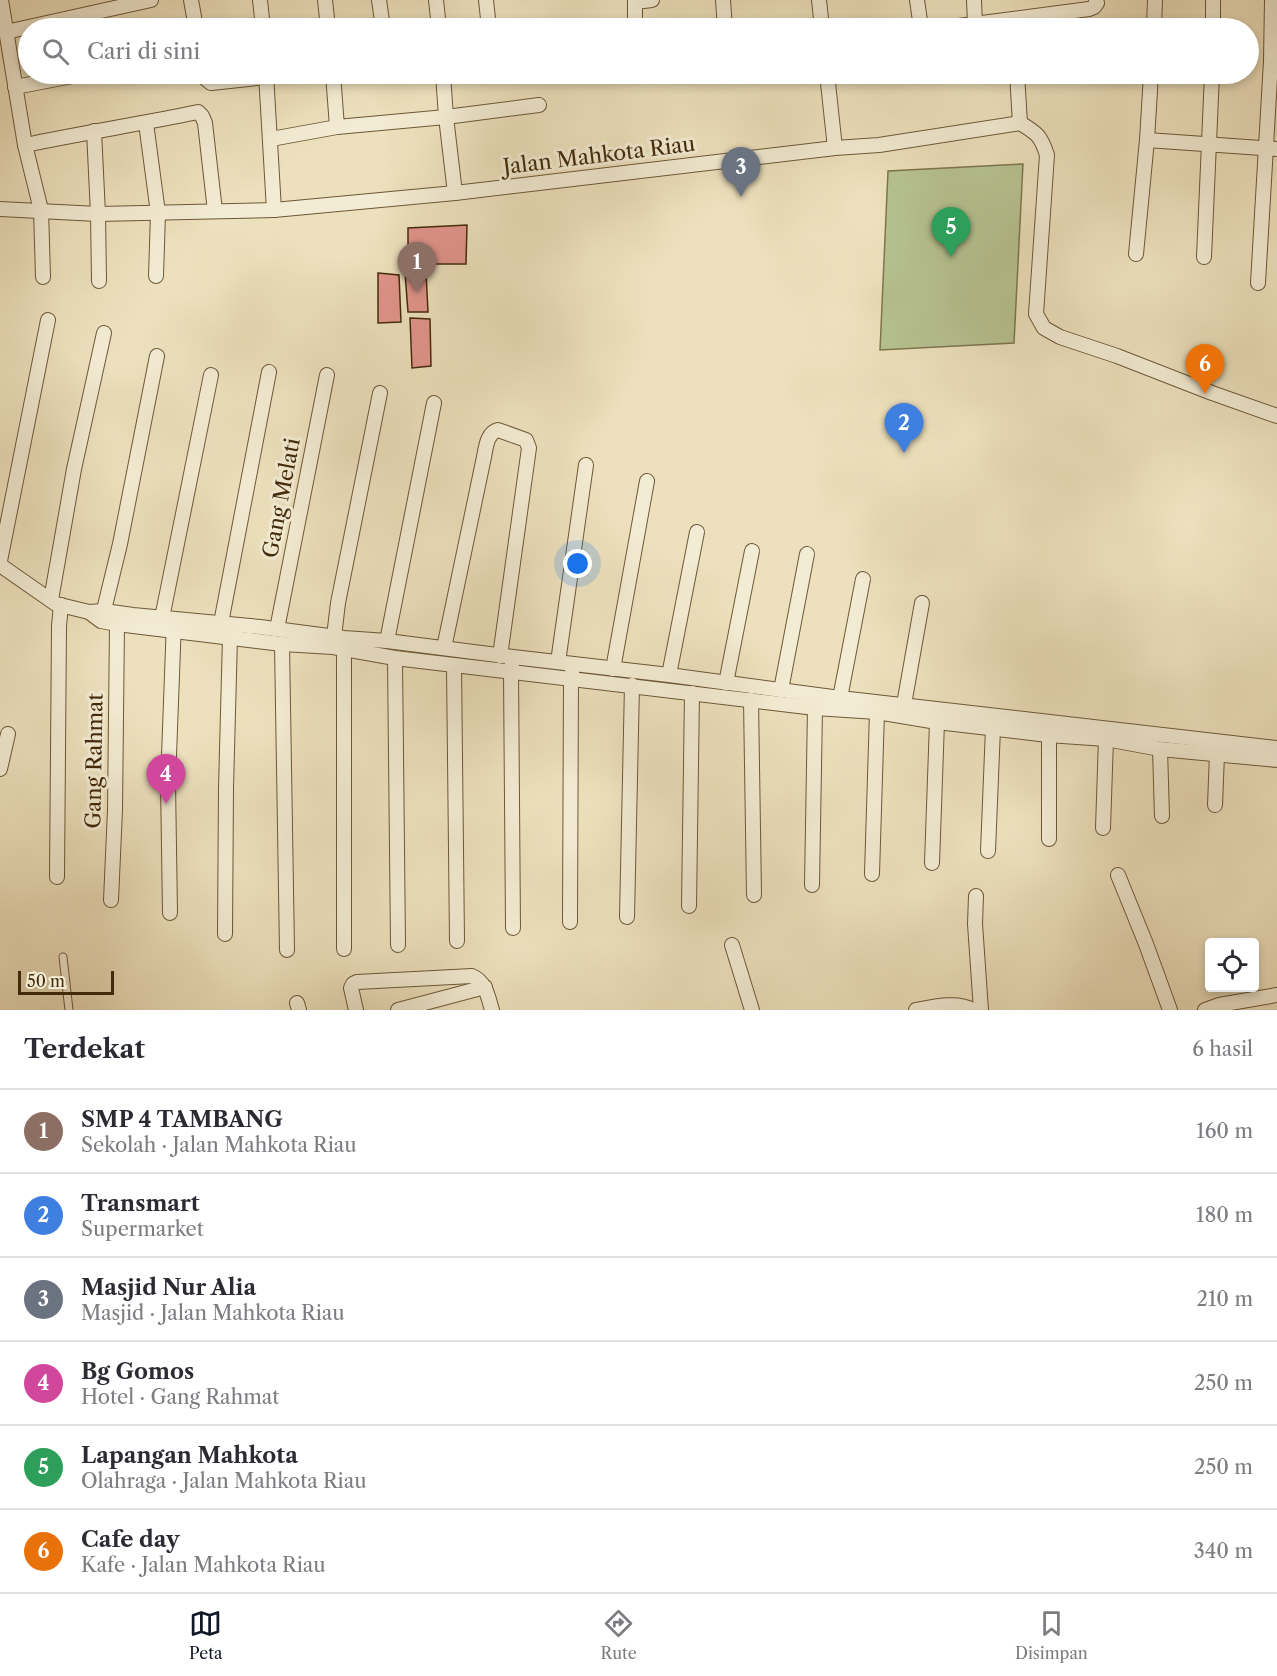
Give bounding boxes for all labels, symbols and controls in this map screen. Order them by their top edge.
search box [18,18,1259,84]
icon: search [39,35,72,68]
text: Cari di sini [87,38,200,65]
street label: Jalan Mahkota Riau [499,131,697,180]
pin: 3 [722,148,760,197]
pin: 5 [932,208,970,257]
pin: 1 [398,242,436,292]
pin: 6 [1186,344,1224,394]
pin: 2 [884,404,924,453]
street label: Gang Melati [257,436,305,560]
your location [563,549,592,578]
street label: Gang Rahmat [80,693,108,829]
pin: 4 [146,754,186,804]
map controls [1205,938,1259,992]
button: locate [1205,938,1259,992]
scale bar [18,968,114,995]
text: 50 m [27,971,65,991]
text: Terdekat [24,1033,145,1065]
text: 6 hasil [1192,1037,1253,1061]
text: SMP 4 TAMBANG [81,1106,283,1133]
text: 1 [39,1119,48,1143]
text: 160 m [1196,1119,1253,1143]
text: Sekolah · Jalan Mahkota Riau [81,1133,357,1157]
text: Transmart [81,1190,200,1217]
text: 2 [38,1203,49,1227]
text: 180 m [1196,1203,1253,1227]
text: Supermarket [81,1217,204,1241]
text: Masjid Nur Alia [81,1274,256,1301]
text: 3 [38,1287,49,1311]
text: 210 m [1196,1287,1253,1311]
text: Masjid · Jalan Mahkota Riau [81,1301,345,1325]
text: Bg Gomos [81,1358,194,1385]
text: 4 [38,1371,49,1395]
text: 250 m [1194,1371,1253,1395]
text: Hotel · Gang Rahmat [81,1385,279,1409]
text: Lapangan Mahkota [81,1442,298,1469]
text: 5 [38,1455,49,1479]
text: 250 m [1194,1455,1253,1479]
text: Olahraga · Jalan Mahkota Riau [81,1469,367,1493]
text: Cafe day [81,1526,179,1553]
text: 6 [38,1539,49,1563]
text: 340 m [1194,1539,1253,1563]
text: Kafe · Jalan Mahkota Riau [81,1553,326,1577]
tab: Peta [189,1607,222,1663]
tab: Rute [601,1607,637,1663]
tab: Disimpan [1015,1607,1088,1663]

